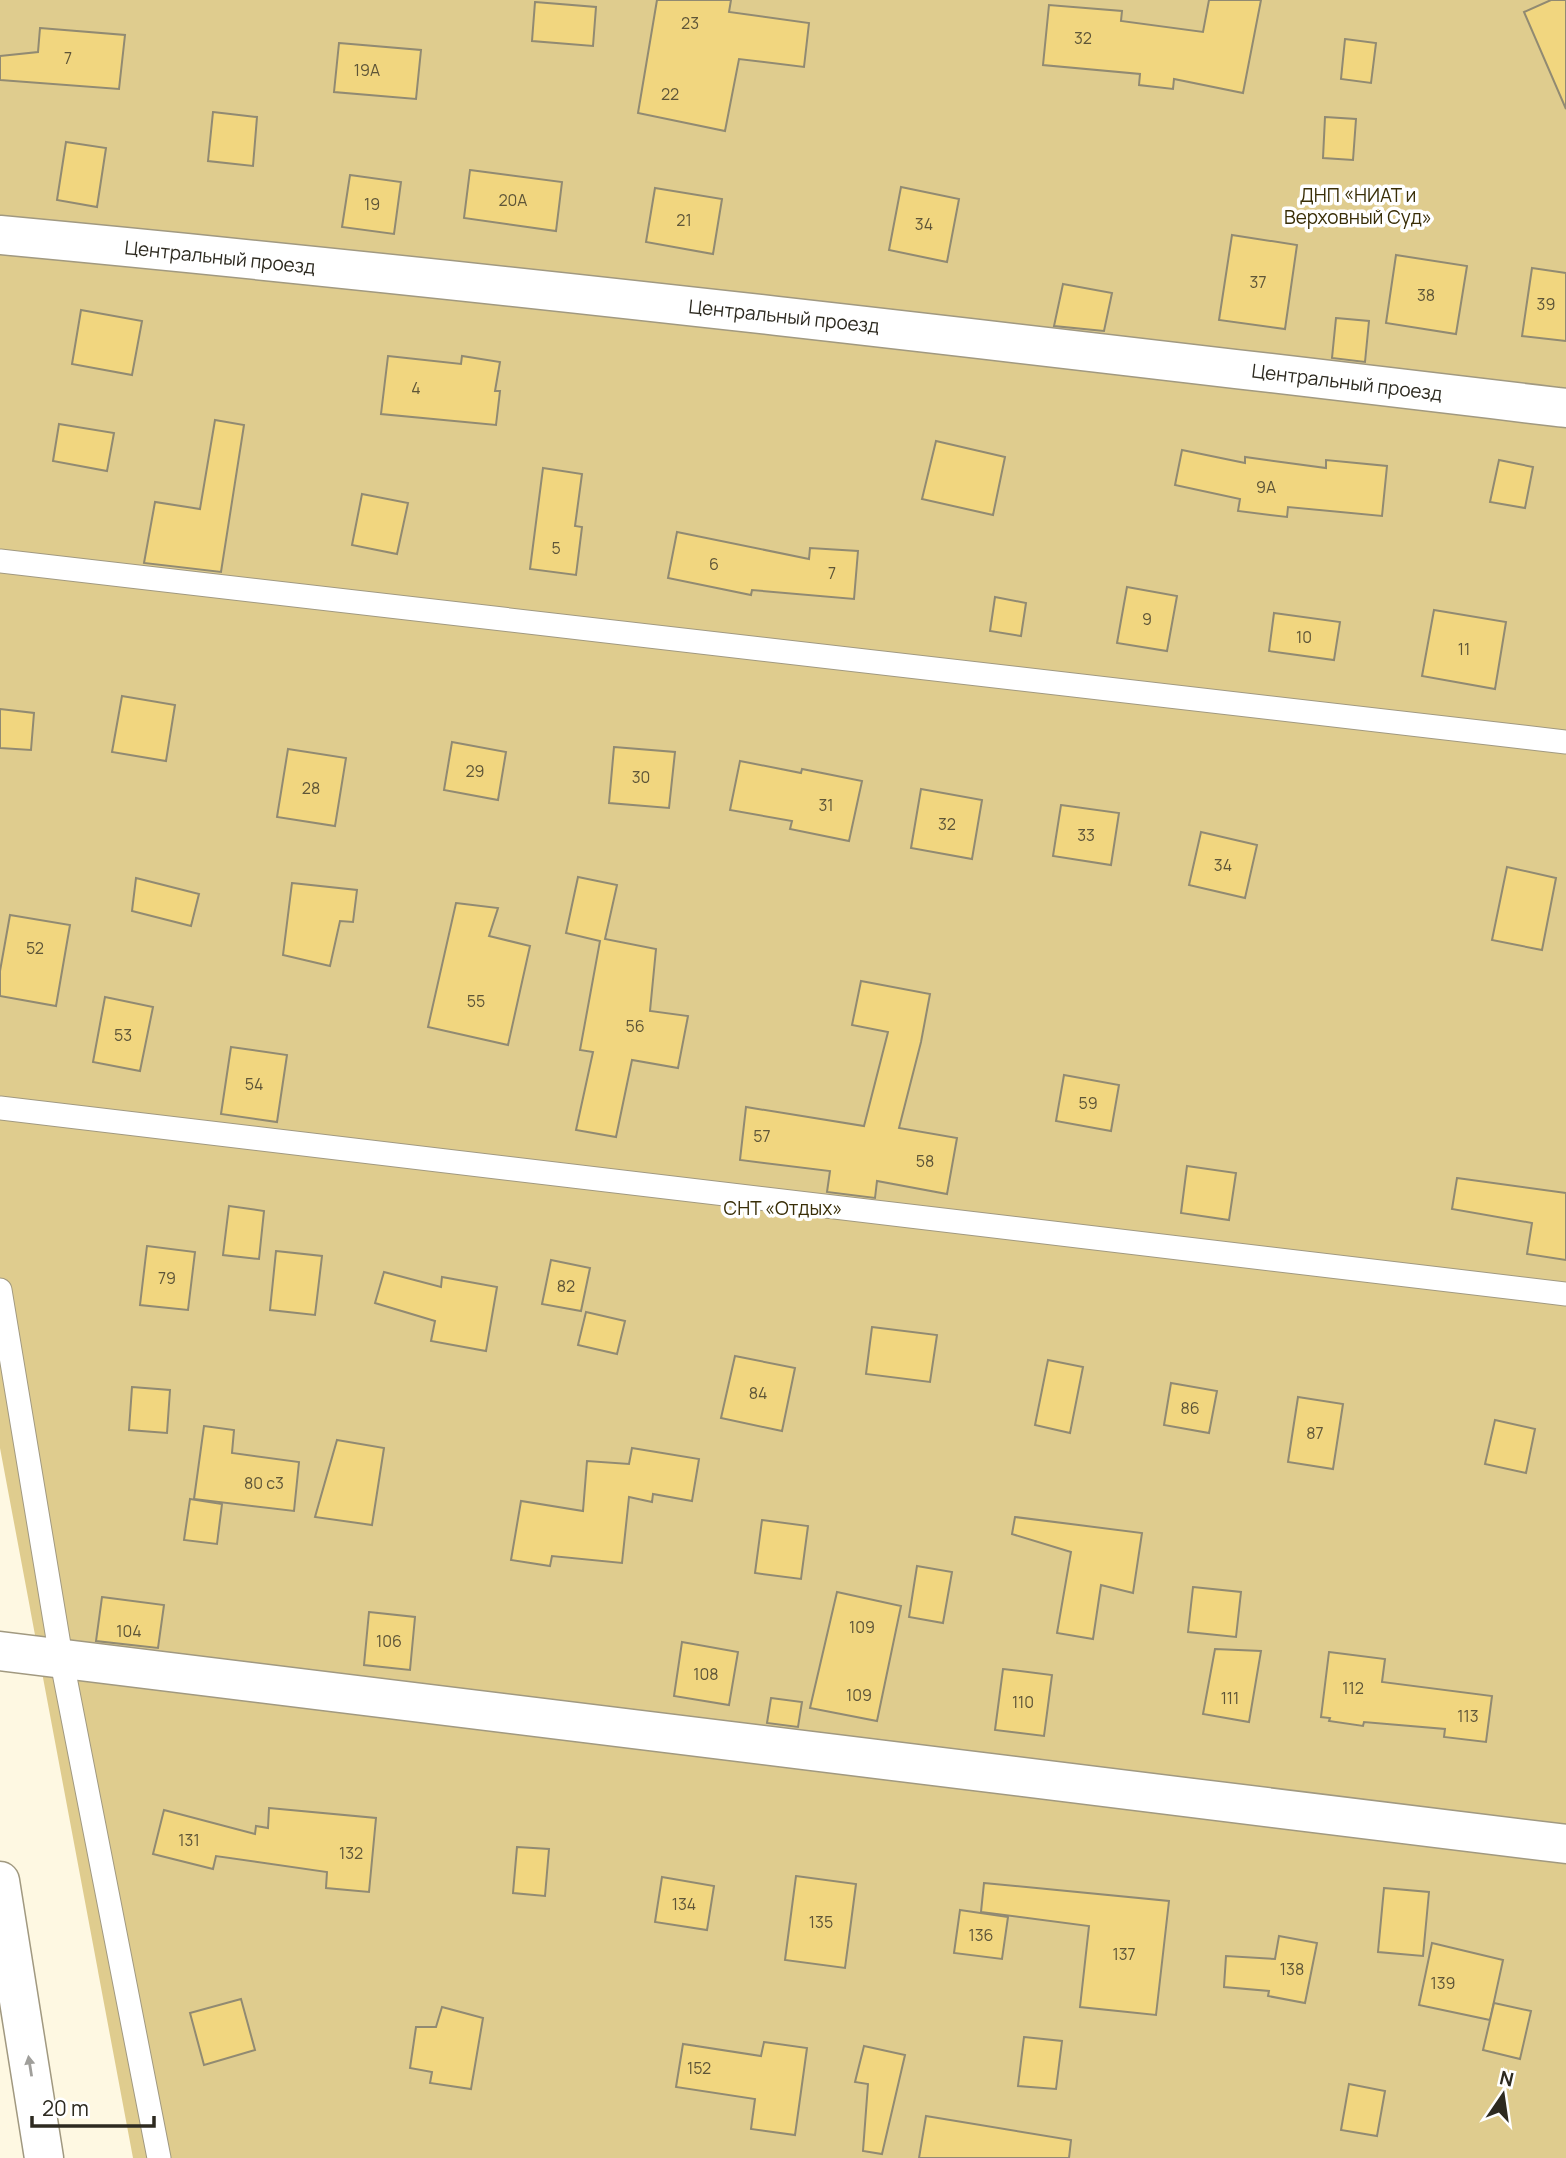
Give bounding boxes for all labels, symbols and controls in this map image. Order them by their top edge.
house number: 23 [681,12,699,34]
house number: 32 [1074,27,1092,49]
house number: 7 [64,47,72,69]
house number: 19А [354,59,380,81]
house number: 22 [661,83,679,105]
park label: ДНП «НИАТ и Верховный Суд» [1284,182,1432,230]
house number: 20А [498,189,528,211]
house number: 19 [364,193,380,215]
house number: 21 [676,209,692,231]
house number: 34 [915,213,933,235]
street label: Центральный проезд [123,234,317,280]
house number: 37 [1250,271,1266,293]
house number: 38 [1417,284,1435,306]
street label: Центральный проезд [687,293,881,339]
house number: 39 [1537,293,1555,315]
street label: Центральный проезд [1250,357,1444,407]
house number: 4 [411,377,421,399]
house number: 9А [1256,476,1276,498]
house number: 5 [551,537,561,559]
house number: 6 [709,553,719,575]
house number: 7 [828,562,836,584]
house number: 9 [1142,608,1152,630]
house number: 10 [1296,626,1312,648]
house number: 11 [1458,638,1470,660]
house number: 29 [465,760,485,782]
house number: 30 [632,766,650,788]
house number: 28 [302,777,320,799]
house number: 31 [818,794,834,816]
house number: 32 [938,813,956,835]
house number: 33 [1077,824,1095,846]
house number: 34 [1214,854,1232,876]
house number: 52 [26,937,44,959]
house number: 55 [467,990,485,1012]
house number: 56 [625,1015,645,1037]
house number: 53 [114,1024,132,1046]
house number: 54 [245,1073,263,1095]
house number: 59 [1078,1092,1098,1114]
house number: 57 [753,1125,771,1147]
house number: 58 [916,1150,934,1172]
park label: СНТ «Отдых» [724,1195,842,1221]
house number: 79 [158,1267,176,1289]
house number: 82 [557,1275,575,1297]
house number: 84 [749,1382,767,1404]
house number: 86 [1180,1397,1200,1419]
house number: 87 [1306,1422,1324,1444]
house number: 80 с3 [244,1472,284,1494]
house number: 109 [849,1616,875,1638]
house number: 104 [116,1620,142,1642]
house number: 106 [376,1630,402,1652]
house number: 108 [693,1663,719,1685]
house number: 112 [1342,1677,1364,1699]
house number: 109 [846,1684,872,1706]
house number: 111 [1221,1687,1239,1709]
house number: 110 [1012,1691,1034,1713]
house number: 113 [1457,1705,1479,1727]
house number: 131 [178,1829,200,1851]
house number: 132 [339,1842,363,1864]
house number: 134 [672,1893,696,1915]
house number: 135 [809,1911,833,1933]
house number: 136 [968,1924,994,1946]
house number: 137 [1112,1943,1136,1965]
house number: 138 [1280,1958,1304,1980]
house number: 139 [1430,1972,1456,1994]
one-way arrow [24,2055,35,2077]
house number: 152 [687,2057,711,2079]
north arrow [1468,2060,1538,2130]
text: N [1497,2064,1516,2093]
scale bar [32,2084,154,2128]
text: 20 m [42,2094,89,2122]

